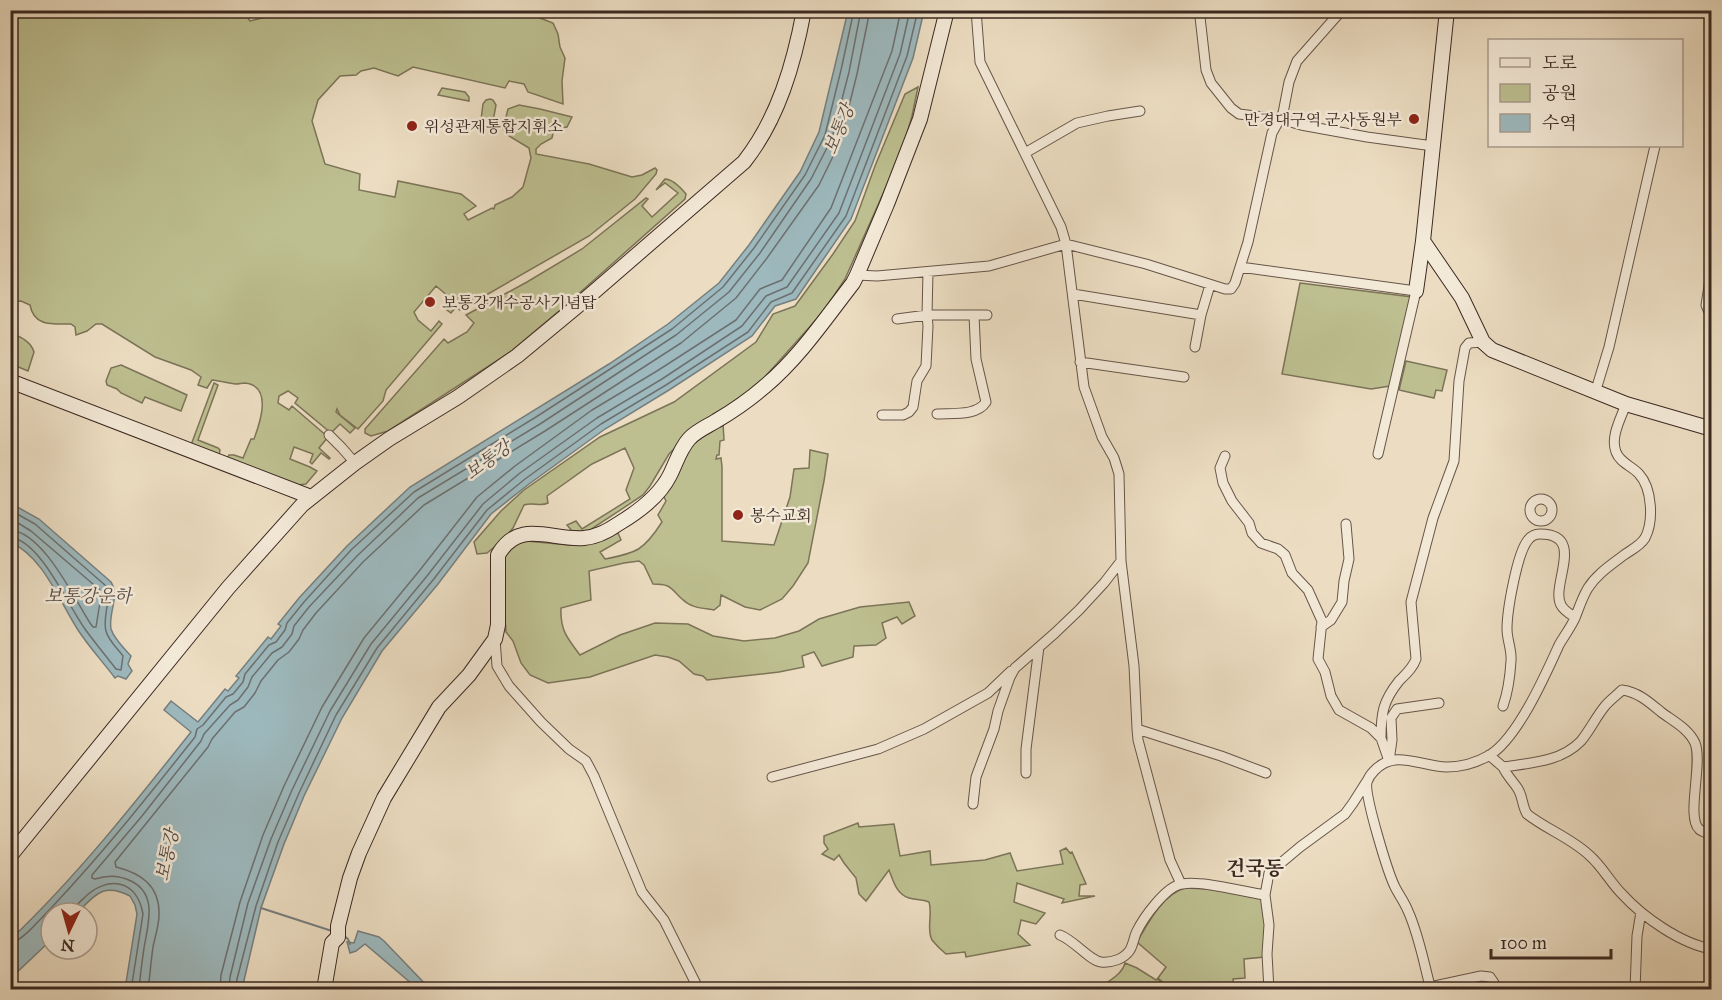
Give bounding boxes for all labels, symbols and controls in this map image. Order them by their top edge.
legend [1488,39,1683,147]
text: 도로 [1542,52,1577,74]
text: 공원 [1542,82,1577,104]
water label: 보통강 [819,98,860,157]
place label: 만경대구역 군사동원부 [1244,110,1402,129]
marker: 만경대구역 군사동원부 [1407,112,1421,126]
text: 수역 [1542,112,1577,134]
place label: 위성관제통합지휘소 [424,117,563,136]
marker: 위성관제통합지휘소 [405,119,419,133]
place label: 보통강개수공사기념탑 [442,293,597,312]
marker: 보통강개수공사기념탑 [423,295,437,309]
water label: 보통강 [460,434,518,484]
place label: 봉수교회 [750,506,812,525]
marker: 봉수교회 [731,508,745,522]
water label: 보통강운하 [45,585,134,607]
water label: 보통강 [151,825,184,883]
district label: 건국동 [1226,856,1285,880]
north arrow [39,901,99,961]
scale bar [1491,922,1611,960]
text: 100 m [1500,932,1547,954]
text: N [60,935,75,956]

